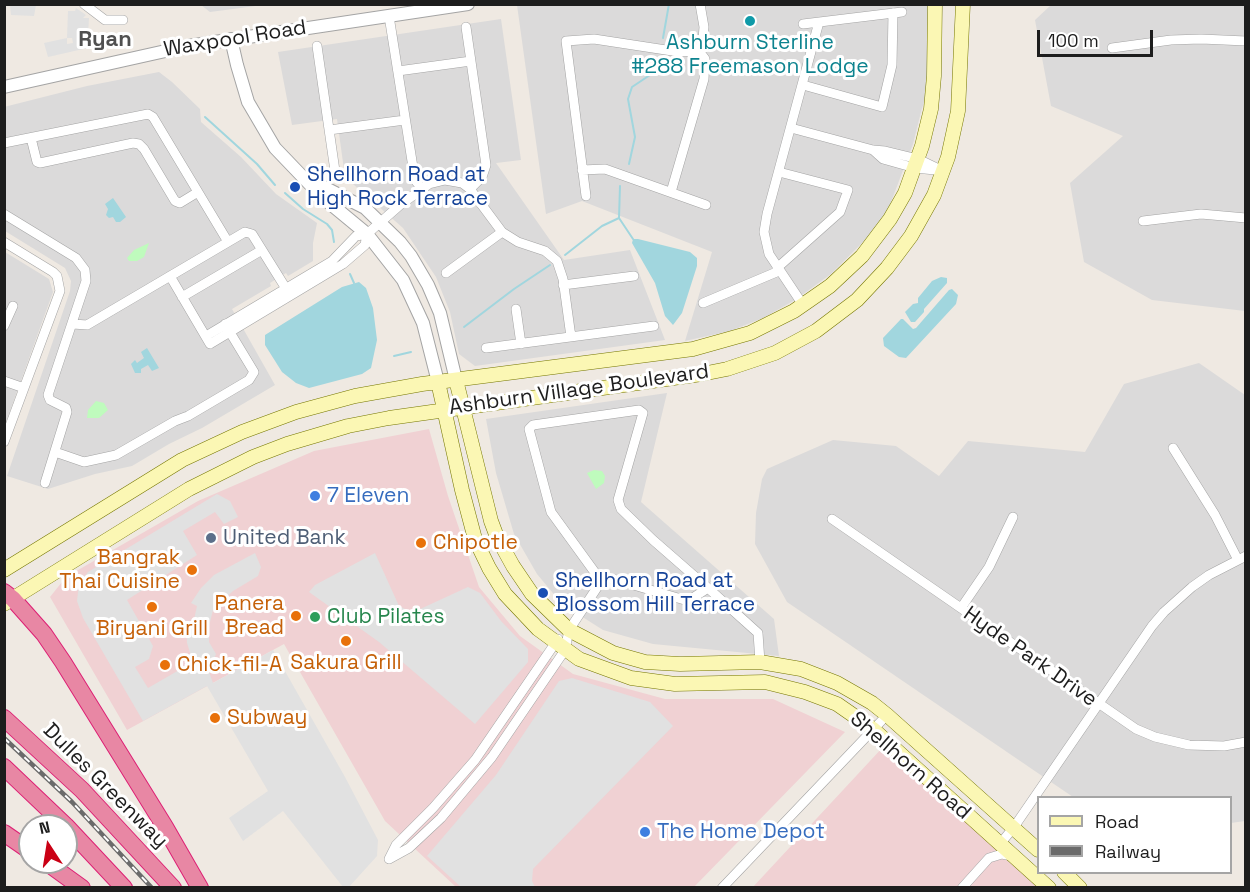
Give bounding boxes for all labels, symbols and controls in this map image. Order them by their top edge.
marker: Ashburn Sterline #288 Freemason Lodge [743,14,757,28]
street label: Waxpool Road [162,15,308,63]
scale bar [1040,18,1156,56]
district label: Ryan [78,27,132,53]
text: 100 m [1048,29,1099,52]
place label: Ashburn Sterline #288 Freemason Lodge [631,30,869,80]
place label: Shellhorn Road at High Rock Terrace [307,162,488,212]
marker: Shellhorn Road at High Rock Terrace [288,180,302,194]
street label: Ashburn Village Boulevard [447,359,711,421]
place label: 7 Eleven [327,483,409,509]
marker: 7 Eleven [308,489,322,503]
place label: United Bank [223,525,346,551]
place label: Chipotle [433,530,518,556]
marker: United Bank [204,531,218,545]
marker: Chipotle [414,536,428,550]
place label: Bangrak Thai Cuisine [59,545,180,595]
marker: Bangrak Thai Cuisine [185,563,199,577]
place label: Shellhorn Road at Blossom Hill Terrace [555,568,755,618]
marker: Shellhorn Road at Blossom Hill Terrace [536,586,550,600]
place label: Panera Bread [215,591,284,641]
marker: Biryani Grill [145,600,159,614]
street label: Hyde Park Drive [958,602,1102,712]
place label: Club Pilates [327,604,445,630]
marker: Panera Bread [289,609,303,623]
marker: Club Pilates [308,610,322,624]
place label: Biryani Grill [96,616,208,642]
marker: Sakura Grill [339,634,353,648]
place label: Sakura Grill [290,650,402,676]
place label: Chick-fil-A [177,652,282,678]
marker: Chick-fil-A [158,658,172,672]
place label: Subway [227,705,307,731]
street label: Shellhorn Road [844,707,976,825]
marker: Subway [208,711,222,725]
street label: Dulles Greenway [37,718,173,854]
legend [1037,796,1232,874]
text: Road [1095,810,1139,833]
north arrow [18,814,78,874]
text: N [37,816,52,839]
place label: The Home Depot [657,819,825,845]
marker: The Home Depot [638,825,652,839]
text: Railway [1095,840,1161,863]

